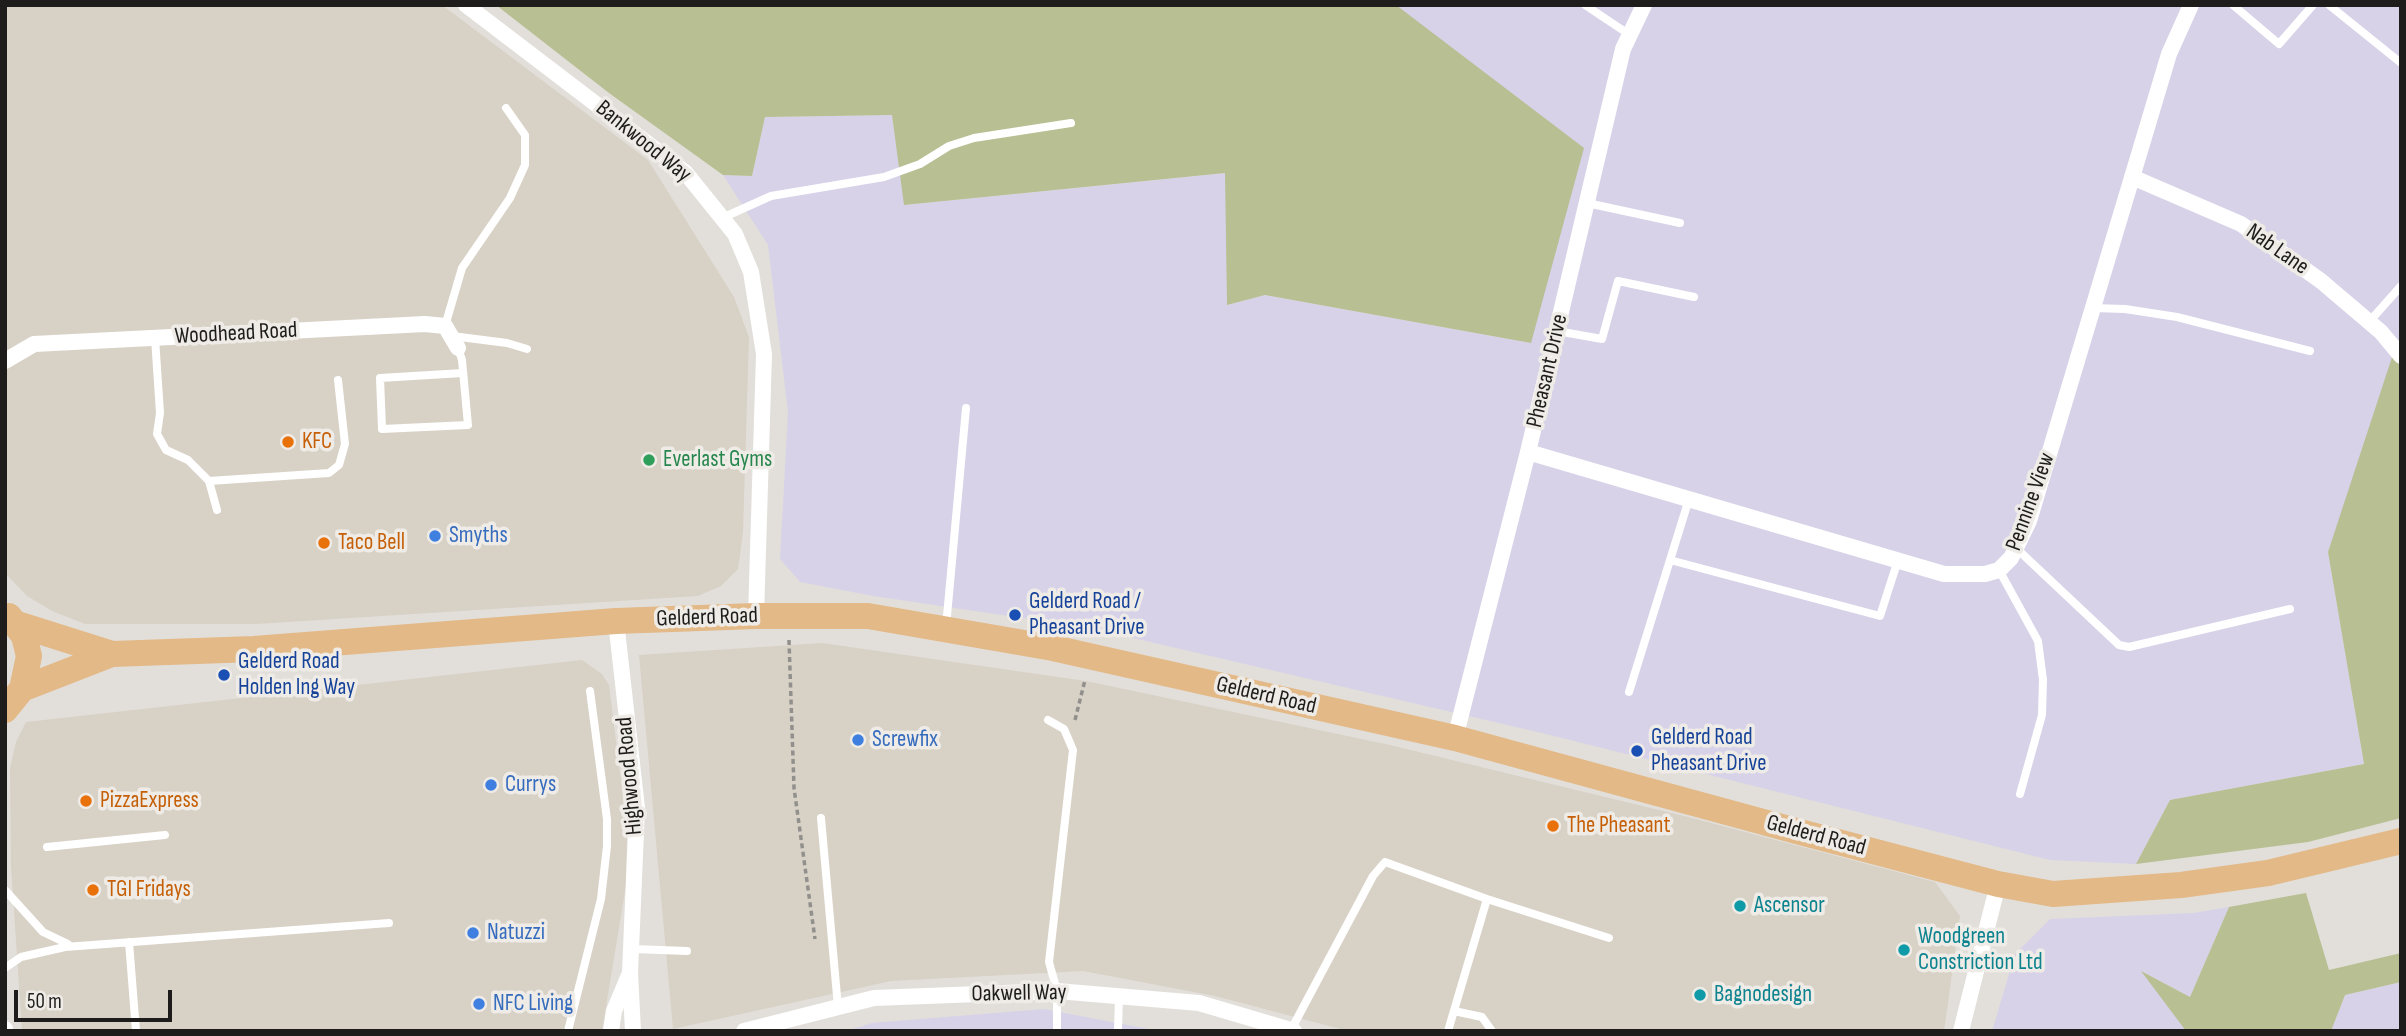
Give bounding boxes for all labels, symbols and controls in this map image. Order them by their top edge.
street label: Bankwood Way [590,95,696,189]
street label: Nab Lane [2240,219,2314,281]
street label: Pheasant Drive [1522,312,1574,430]
street label: Woodhead Road [174,317,298,351]
place label: KFC [302,428,332,456]
marker: KFC [280,434,296,450]
place label: Everlast Gyms [663,446,772,474]
street label: Pennine View [2001,449,2061,555]
marker: Everlast Gyms [641,452,657,468]
place label: Smyths [449,522,508,550]
marker: Smyths [427,528,443,544]
place label: Taco Bell [338,529,405,557]
marker: Taco Bell [316,535,332,551]
place label: Gelderd Road / Pheasant Drive [1029,588,1145,642]
street label: Gelderd Road [656,602,758,634]
marker: Gelderd Road / Pheasant Drive [1007,607,1023,623]
place label: Gelderd Road Holden Ing Way [238,648,355,702]
marker: Gelderd Road Holden Ing Way [216,667,232,683]
street label: Gelderd Road [1213,671,1319,721]
street label: Highwood Road [611,716,649,836]
place label: Gelderd Road Pheasant Drive [1651,724,1767,778]
place label: Screwfix [872,726,938,754]
marker: Screwfix [850,732,866,748]
marker: Gelderd Road Pheasant Drive [1629,743,1645,759]
place label: Currys [505,771,556,799]
marker: Currys [483,777,499,793]
place label: PizzaExpress [100,787,199,815]
marker: PizzaExpress [78,793,94,809]
street label: Gelderd Road [1763,810,1869,862]
place label: The Pheasant [1567,812,1671,840]
marker: The Pheasant [1545,818,1561,834]
place label: TGI Fridays [107,876,191,904]
marker: TGI Fridays [85,882,101,898]
place label: Ascensor [1754,892,1825,920]
marker: Ascensor [1732,898,1748,914]
place label: Natuzzi [487,919,545,947]
place label: Woodgreen Constriction Ltd [1918,923,2042,977]
marker: Natuzzi [465,925,481,941]
marker: Woodgreen Constriction Ltd [1896,942,1912,958]
scale bar [18,976,175,1020]
street label: Oakwell Way [971,979,1067,1009]
place label: Bagnodesign [1714,981,1812,1009]
marker: Bagnodesign [1692,987,1708,1003]
text: 50 m [27,989,62,1014]
place label: NFC Living [493,990,573,1018]
marker: NFC Living [471,996,487,1012]

